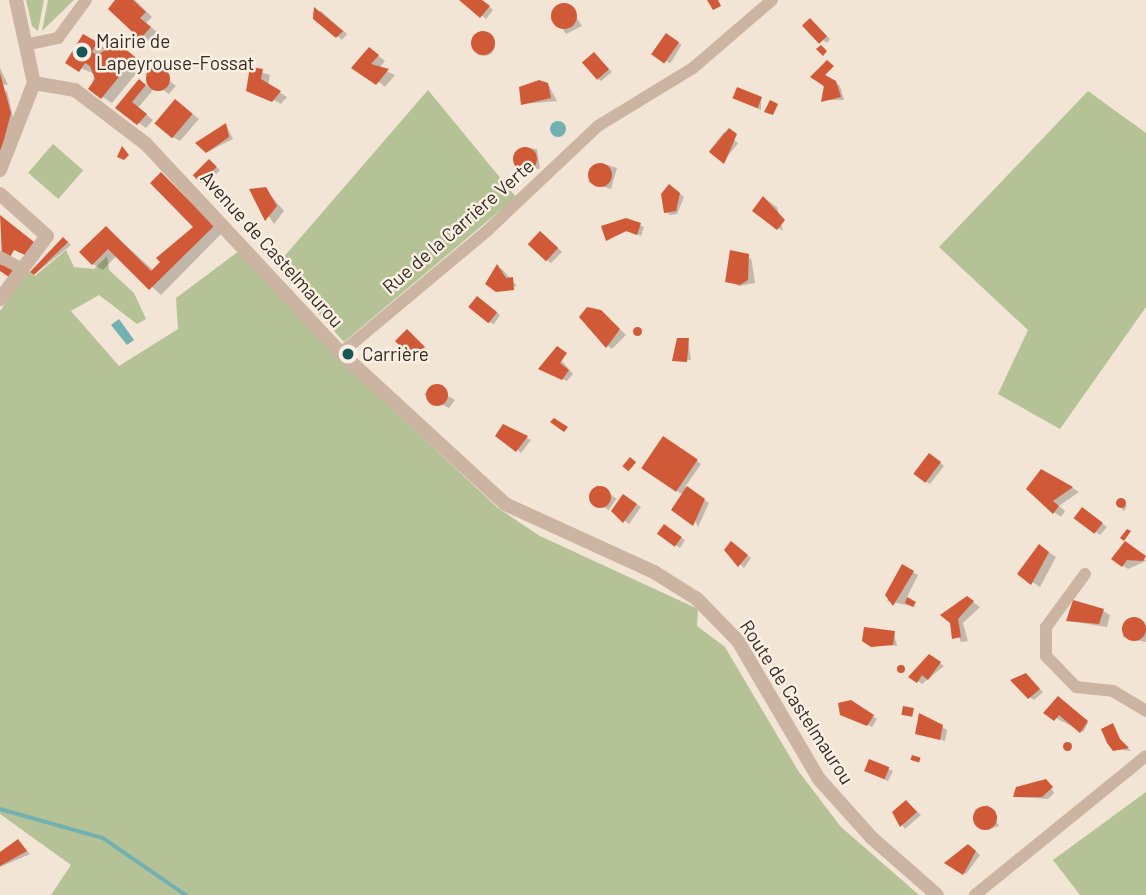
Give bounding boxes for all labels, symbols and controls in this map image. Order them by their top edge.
place label: Mairie de Lapeyrouse-Fossat [96,30,255,74]
marker: Mairie de Lapeyrouse-Fossat [74,44,90,60]
street label: Rue de la Carrière Verte [378,154,538,298]
street label: Avenue de Castelmaurou [196,166,348,332]
place label: Carrière [362,343,429,365]
marker: Carrière [340,346,356,362]
street label: Route de Castelmaurou [735,616,859,788]

